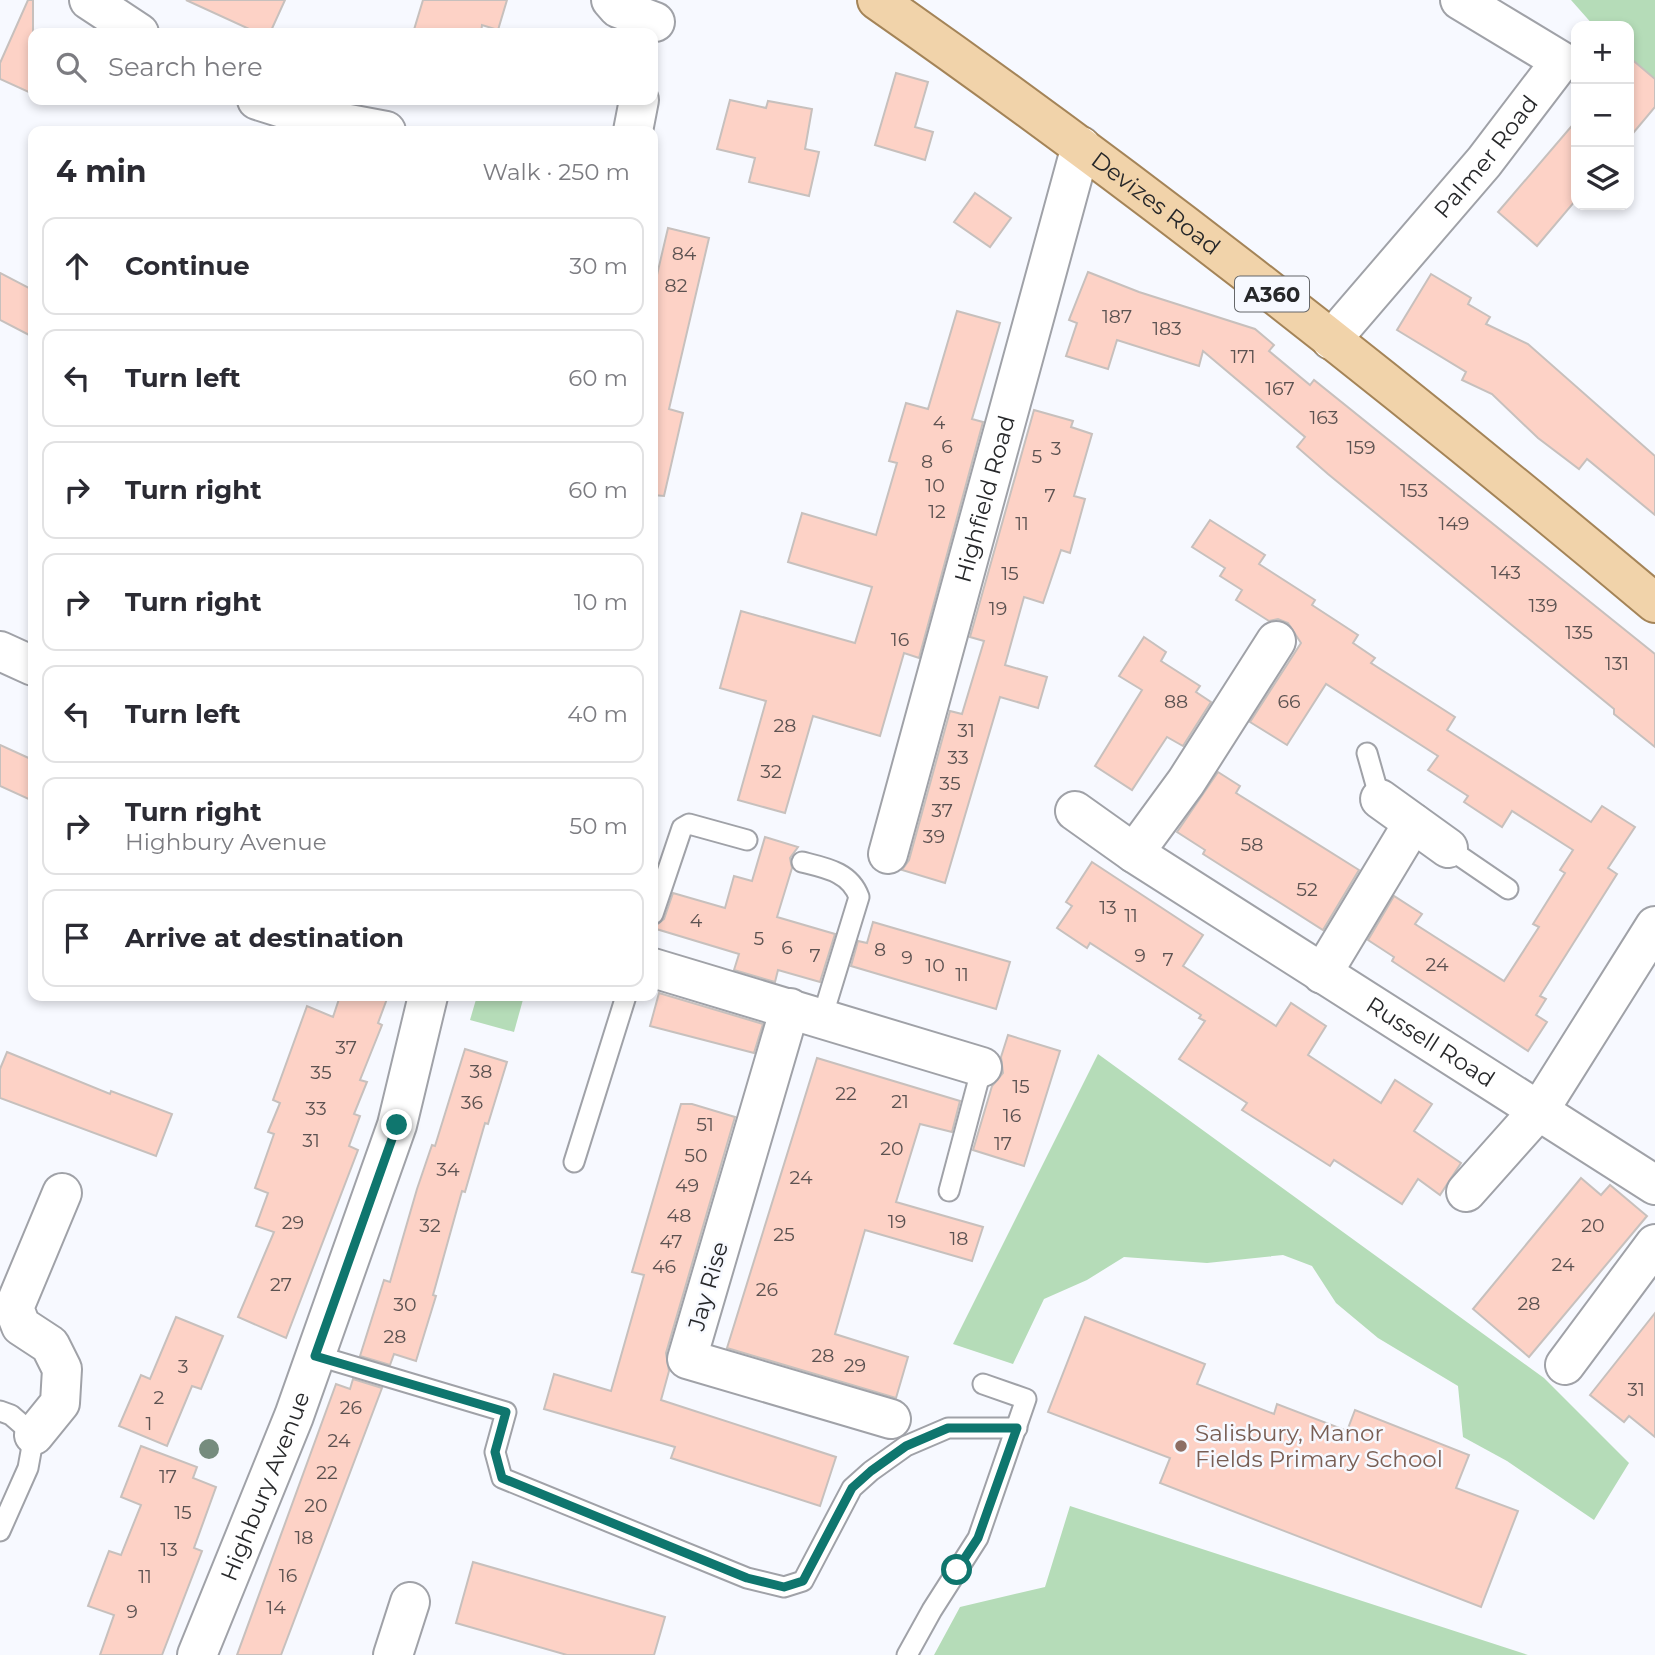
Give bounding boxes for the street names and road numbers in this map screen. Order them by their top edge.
street label: Palmer Road [1428,90,1544,224]
street label: Devizes Road [1086,146,1226,261]
road number: A360 [1235,276,1309,312]
street label: Highfield Road [949,412,1021,586]
street label: Russell Road [1361,991,1500,1093]
street label: Jay Rise [682,1238,734,1335]
street label: Highbury Avenue [215,1388,316,1585]

